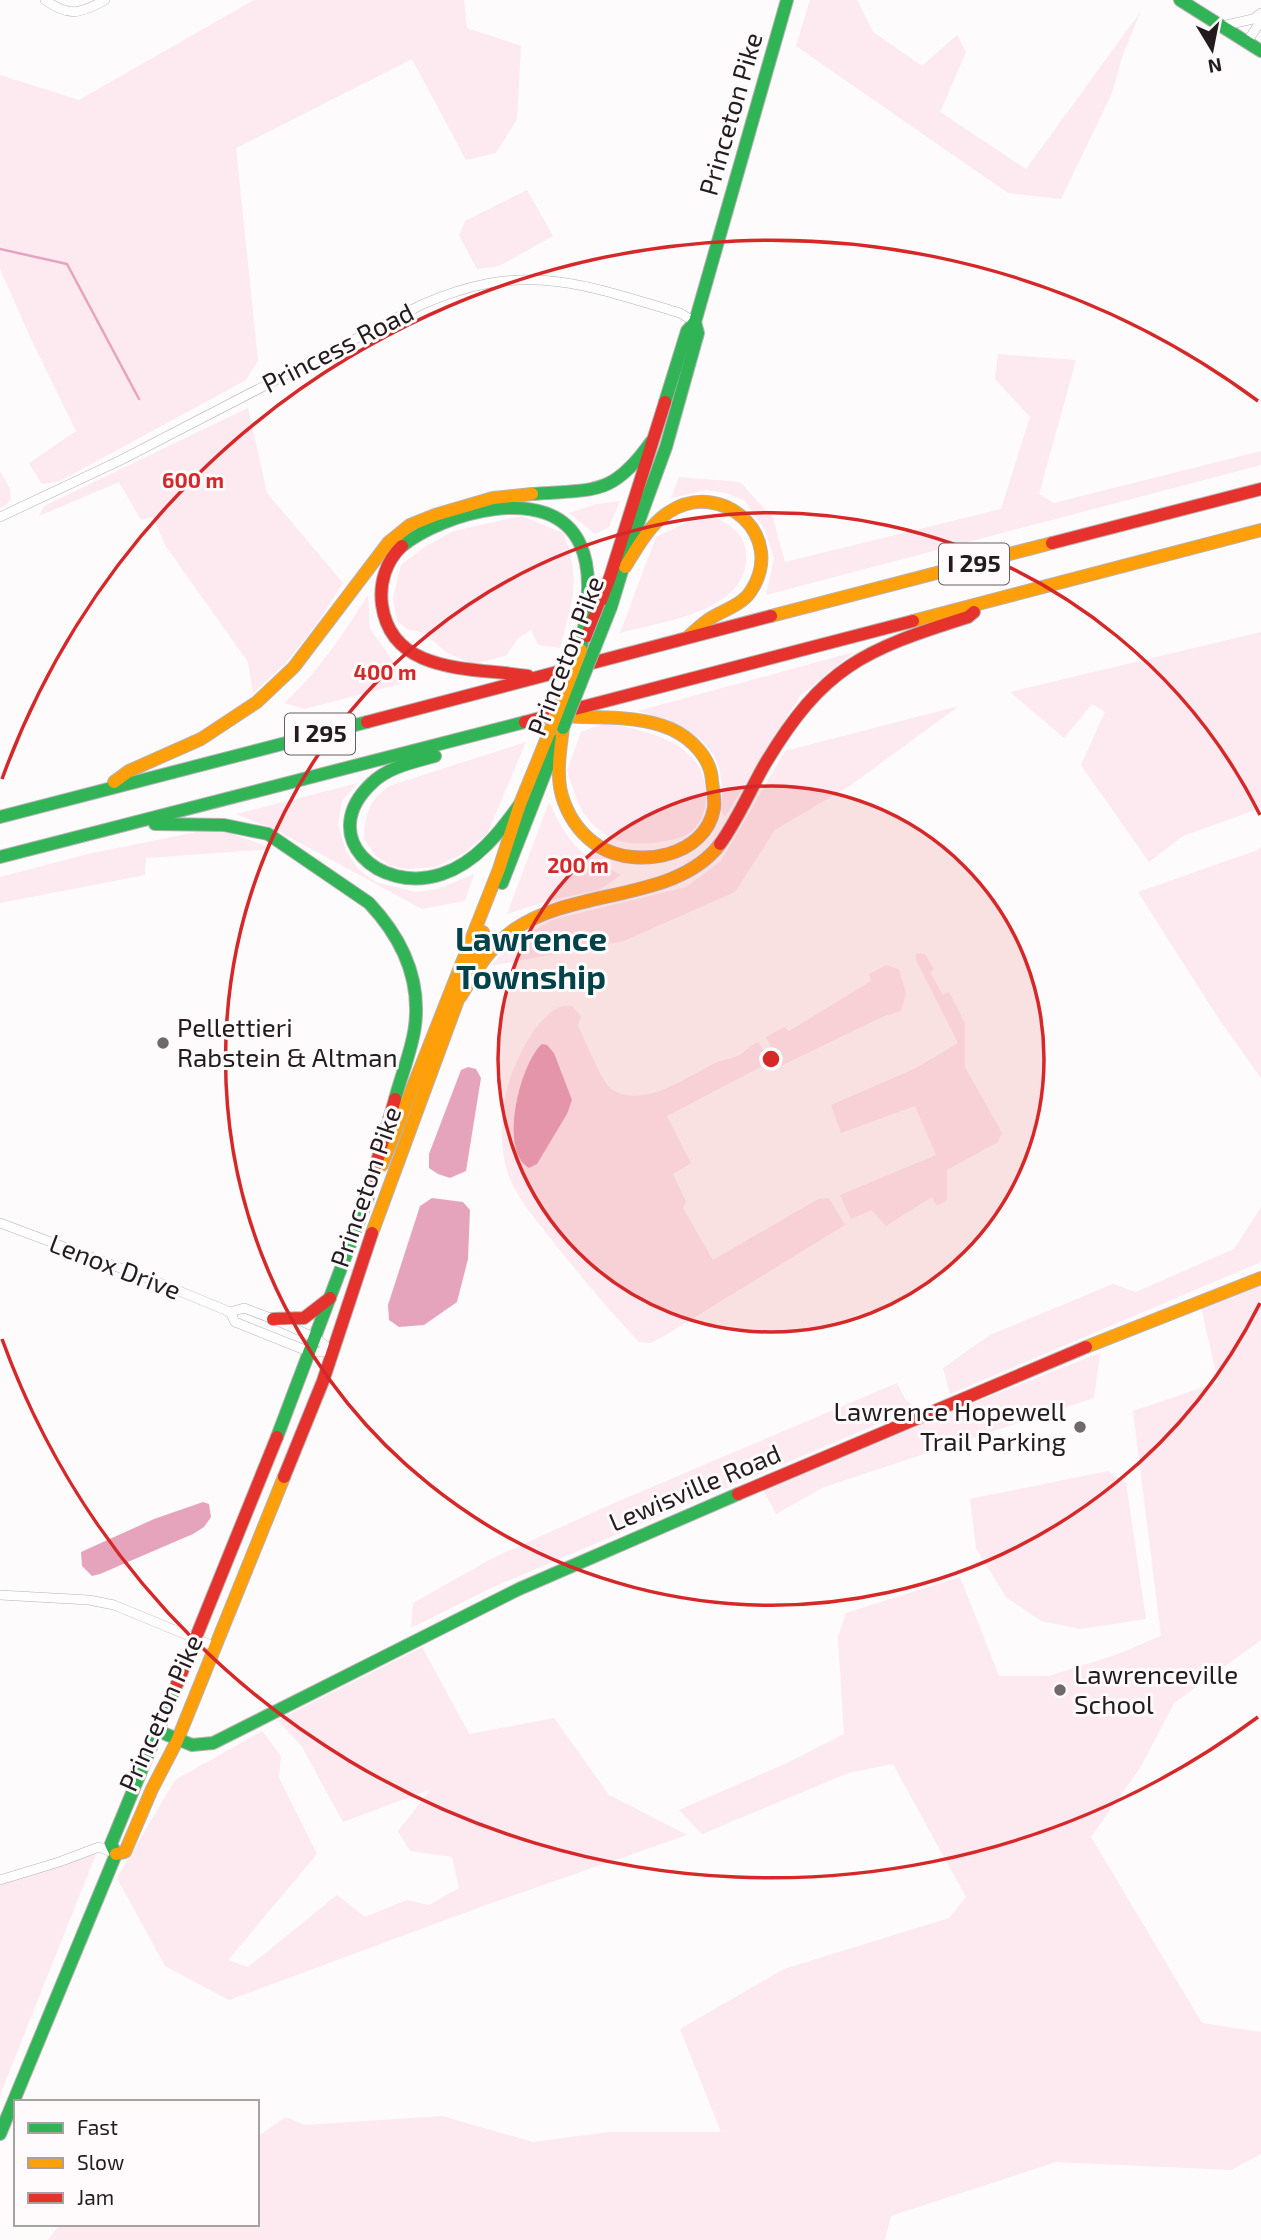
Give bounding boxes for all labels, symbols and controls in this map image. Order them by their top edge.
north arrow [1177,14,1247,84]
street label: Princeton Pike [692,29,768,199]
text: N [1206,54,1224,79]
street label: Princess Road [256,295,418,398]
text: 600 m [162,467,224,492]
road number: I 295 [939,544,1009,584]
street label: Princeton Pike [520,572,609,739]
text: 400 m [354,659,416,684]
road number: I 295 [285,714,355,754]
text: 200 m [547,852,609,877]
district label: Lawrence Township [455,918,607,996]
place label: Pellettieri Rabstein & Altman [177,1011,398,1072]
marker: Pellettieri Rabstein & Altman [155,1035,171,1051]
centre of rings [759,1047,783,1071]
street label: Princeton Pike [323,1102,407,1271]
street label: Lenox Drive [46,1226,186,1305]
place label: Lawrence Hopewell Trail Parking [834,1395,1066,1456]
marker: Lawrence Hopewell Trail Parking [1072,1419,1088,1435]
street label: Lewisville Road [604,1436,785,1537]
street label: Princeton Pike [111,1629,208,1795]
place label: Lawrenceville School [1074,1658,1238,1719]
marker: Lawrenceville School [1052,1682,1068,1698]
legend [14,2100,259,2226]
text: Fast [77,2114,118,2139]
text: Slow [77,2149,124,2174]
text: Jam [77,2184,114,2209]

